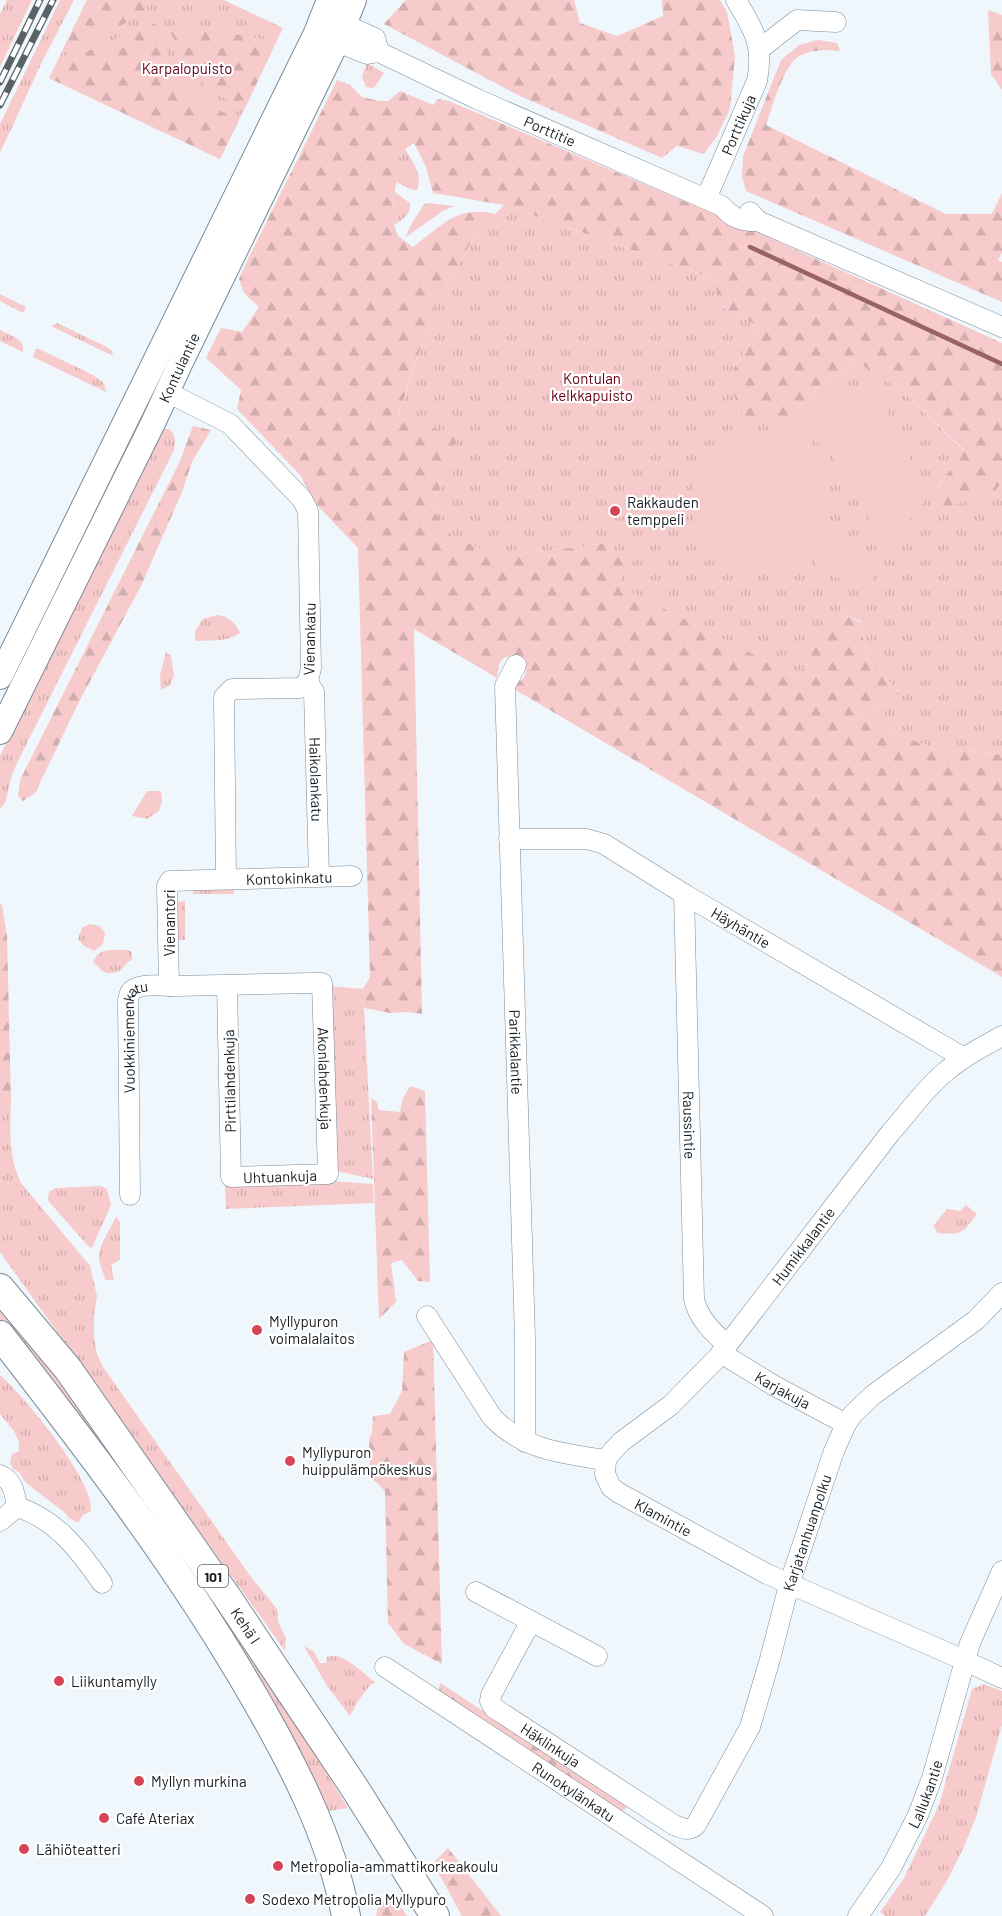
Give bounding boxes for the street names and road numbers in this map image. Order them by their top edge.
street label: Porttikuja [717,92,759,158]
street label: Porttitie [521,112,579,150]
street label: Kontulantie [155,330,203,405]
street label: Vienankatu [299,602,319,676]
street label: Haikolankatu [306,737,327,822]
street label: Kontokinkatu [246,868,333,888]
street label: Vienantori [160,889,178,957]
street label: Häyhäntie [708,903,774,952]
street label: Vuokkiniemenkatu [119,976,149,1093]
street label: Parikkalantie [506,1009,527,1095]
street label: Akonlahdenkuja [314,1027,336,1130]
street label: Pirttilahdenkuja [219,1029,239,1133]
street label: Raussintie [680,1091,700,1159]
street label: Uhtuankuja [243,1166,317,1186]
street label: Humikkalantie [768,1203,838,1289]
street label: Karjakuja [752,1367,814,1412]
street label: Karjatanhuanpolku [779,1472,835,1593]
street label: Klamintie [632,1495,695,1540]
road number: 101 [198,1565,228,1587]
street label: Kehä I [228,1604,265,1647]
street label: Häklinkuja [518,1719,584,1771]
street label: Runokylänkatu [529,1758,619,1825]
street label: Lallukantie [904,1758,946,1831]

